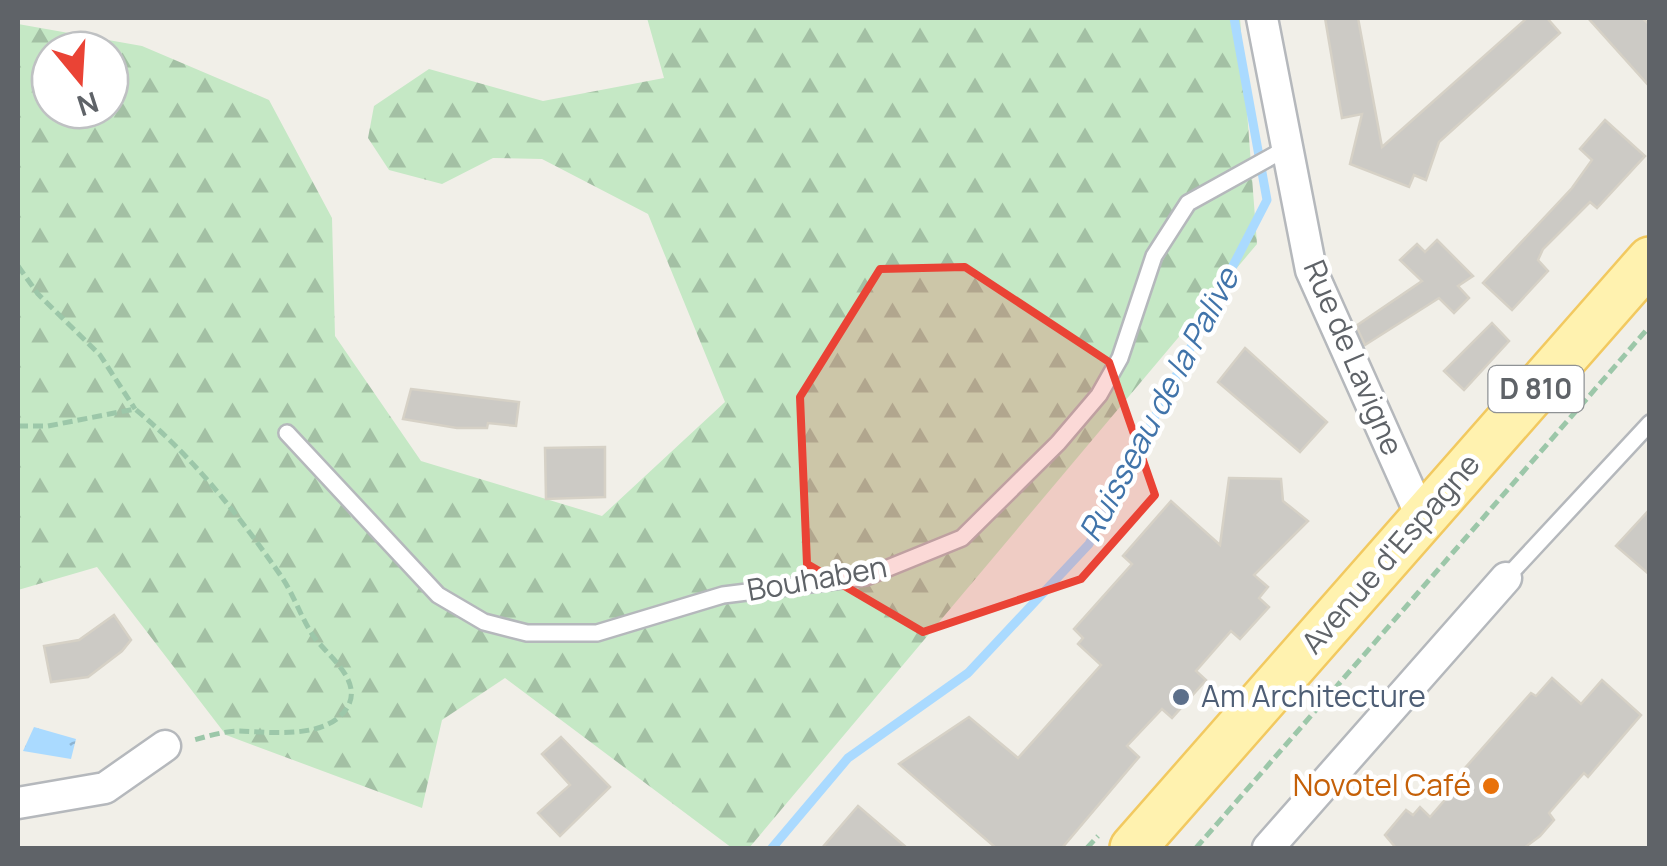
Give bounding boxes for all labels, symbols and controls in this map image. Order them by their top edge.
north arrow [30,30,130,130]
text: N [73,84,103,126]
street label: Rue de Lavigne [1295,254,1414,461]
water label: Ruisseau de la Palive [1068,258,1250,549]
road number: D 810 [1488,366,1584,412]
street label: Avenue d'Espagne [1291,444,1488,662]
street label: Bouhaben [744,545,890,610]
place label: Am Architecture [1201,675,1426,716]
marker: Am Architecture [1170,686,1192,708]
place label: Novotel Café [1293,764,1471,805]
marker: Novotel Café [1480,775,1502,797]

